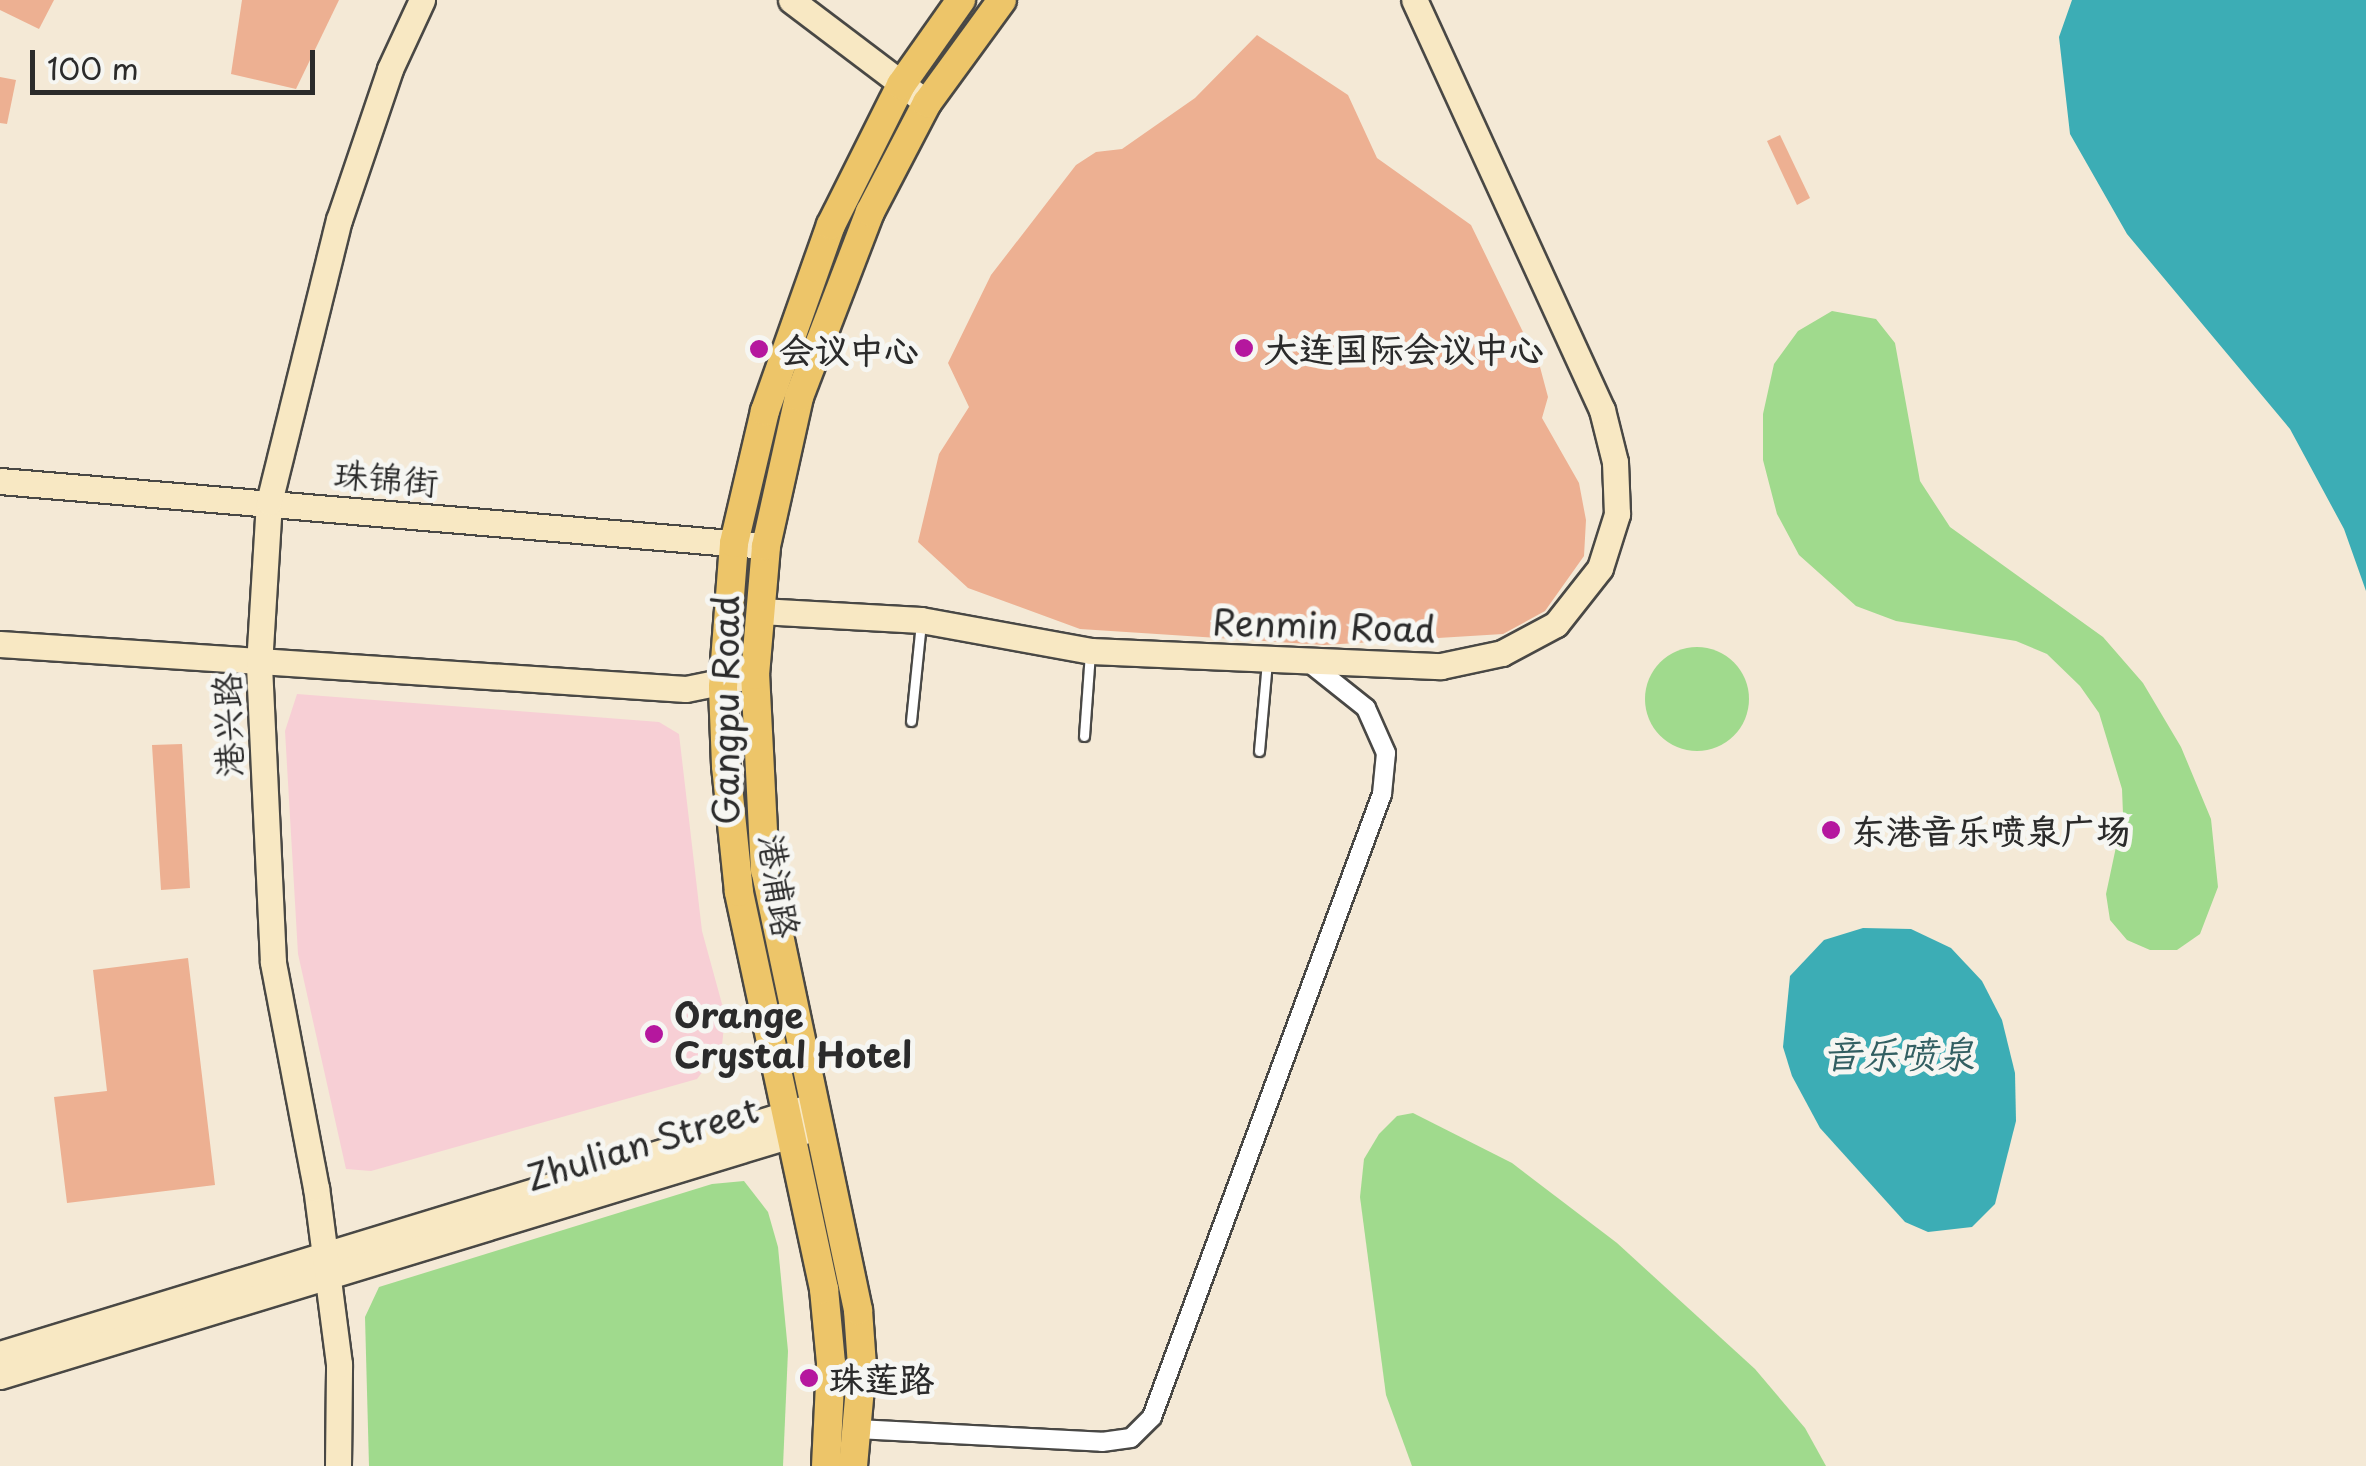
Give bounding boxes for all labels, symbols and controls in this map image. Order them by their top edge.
scale bar [35,30,320,92]
text: 100 m [47,45,139,90]
place label: 大连国际会议中心 [1264,327,1544,369]
place label: 会议中心 [779,328,919,370]
marker: 大连国际会议中心 [1233,337,1255,359]
marker: 会议中心 [748,338,770,360]
street label: 珠锦街 [332,452,440,502]
street label: Gangpu Road [704,595,746,825]
street label: Renmin Road [1212,600,1436,650]
street label: 港兴路 [204,672,250,778]
place label: 东港音乐喷泉广场 [1851,809,2131,851]
marker: 东港音乐喷泉广场 [1820,819,1842,841]
street label: 港浦路 [751,831,809,941]
place label: Orange Crystal Hotel [674,993,912,1075]
marker: Orange Crystal Hotel [643,1023,665,1045]
water label: 音乐喷泉 [1823,1030,1975,1076]
street label: Zhulian Street [521,1088,763,1198]
place label: 珠莲路 [829,1357,934,1399]
marker: 珠莲路 [798,1367,820,1389]

